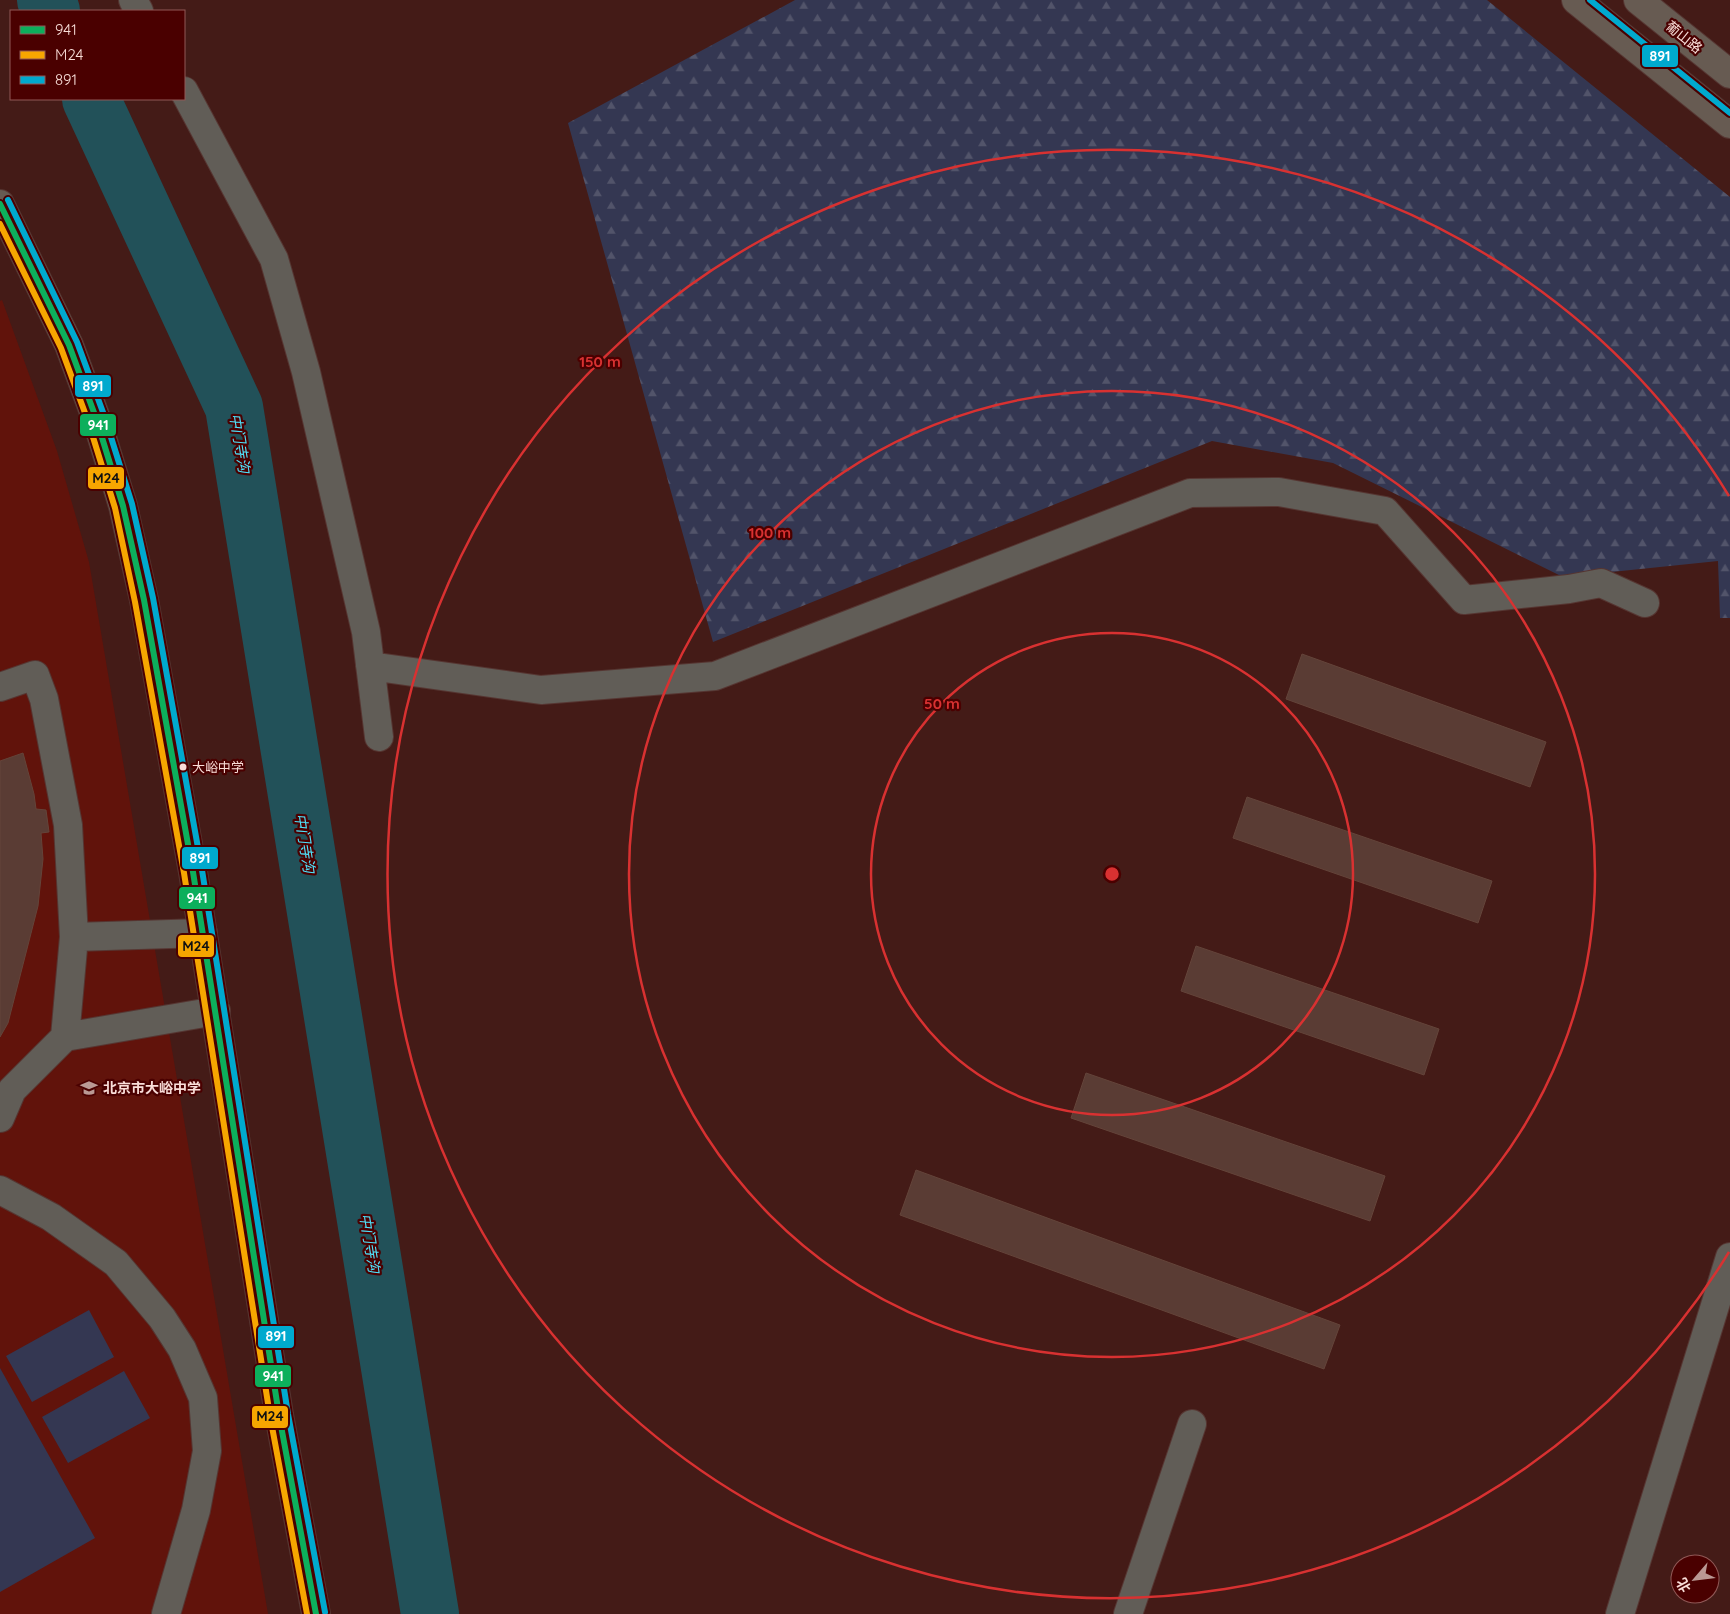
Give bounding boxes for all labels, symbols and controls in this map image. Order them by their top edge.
legend [10,10,185,100]
street label: 葡山路 [1662,17,1706,57]
text: 941 [55,20,77,39]
line badge: 891 [1641,44,1679,68]
text: M24 [55,45,83,64]
text: 891 [1649,47,1671,65]
text: 891 [55,70,77,89]
text: 150 m [579,352,621,371]
line badge: 891 [74,374,112,398]
text: 891 [82,377,104,395]
water label: 中门寺沟 [226,412,254,476]
line badge: 941 [79,413,117,437]
text: 941 [87,416,109,434]
line badge: M24 [87,466,125,490]
text: M24 [92,469,120,487]
text: 100 m [749,523,791,542]
text: 50 m [924,694,960,713]
place label: 大峪中学 [192,759,244,775]
marker: 大峪中学 [178,762,188,772]
water label: 中门寺沟 [291,812,319,876]
line badge: 891 [181,846,219,870]
text: 891 [189,849,211,867]
centre of rings [1103,865,1121,883]
line badge: 941 [178,886,216,910]
text: 941 [186,889,208,907]
line badge: M24 [177,934,215,958]
text: M24 [182,937,210,955]
school or university icon: 北京市大峪中学 [79,1078,99,1098]
place label: 北京市大峪中学 [103,1079,201,1097]
water label: 中门寺沟 [356,1212,384,1276]
line badge: 891 [257,1325,295,1349]
text: 891 [265,1327,287,1345]
line badge: 941 [254,1364,292,1388]
text: 941 [262,1367,284,1385]
line badge: M24 [251,1405,289,1429]
text: M24 [256,1407,284,1425]
north arrow [1670,1554,1720,1604]
text: 北 [1672,1575,1695,1596]

